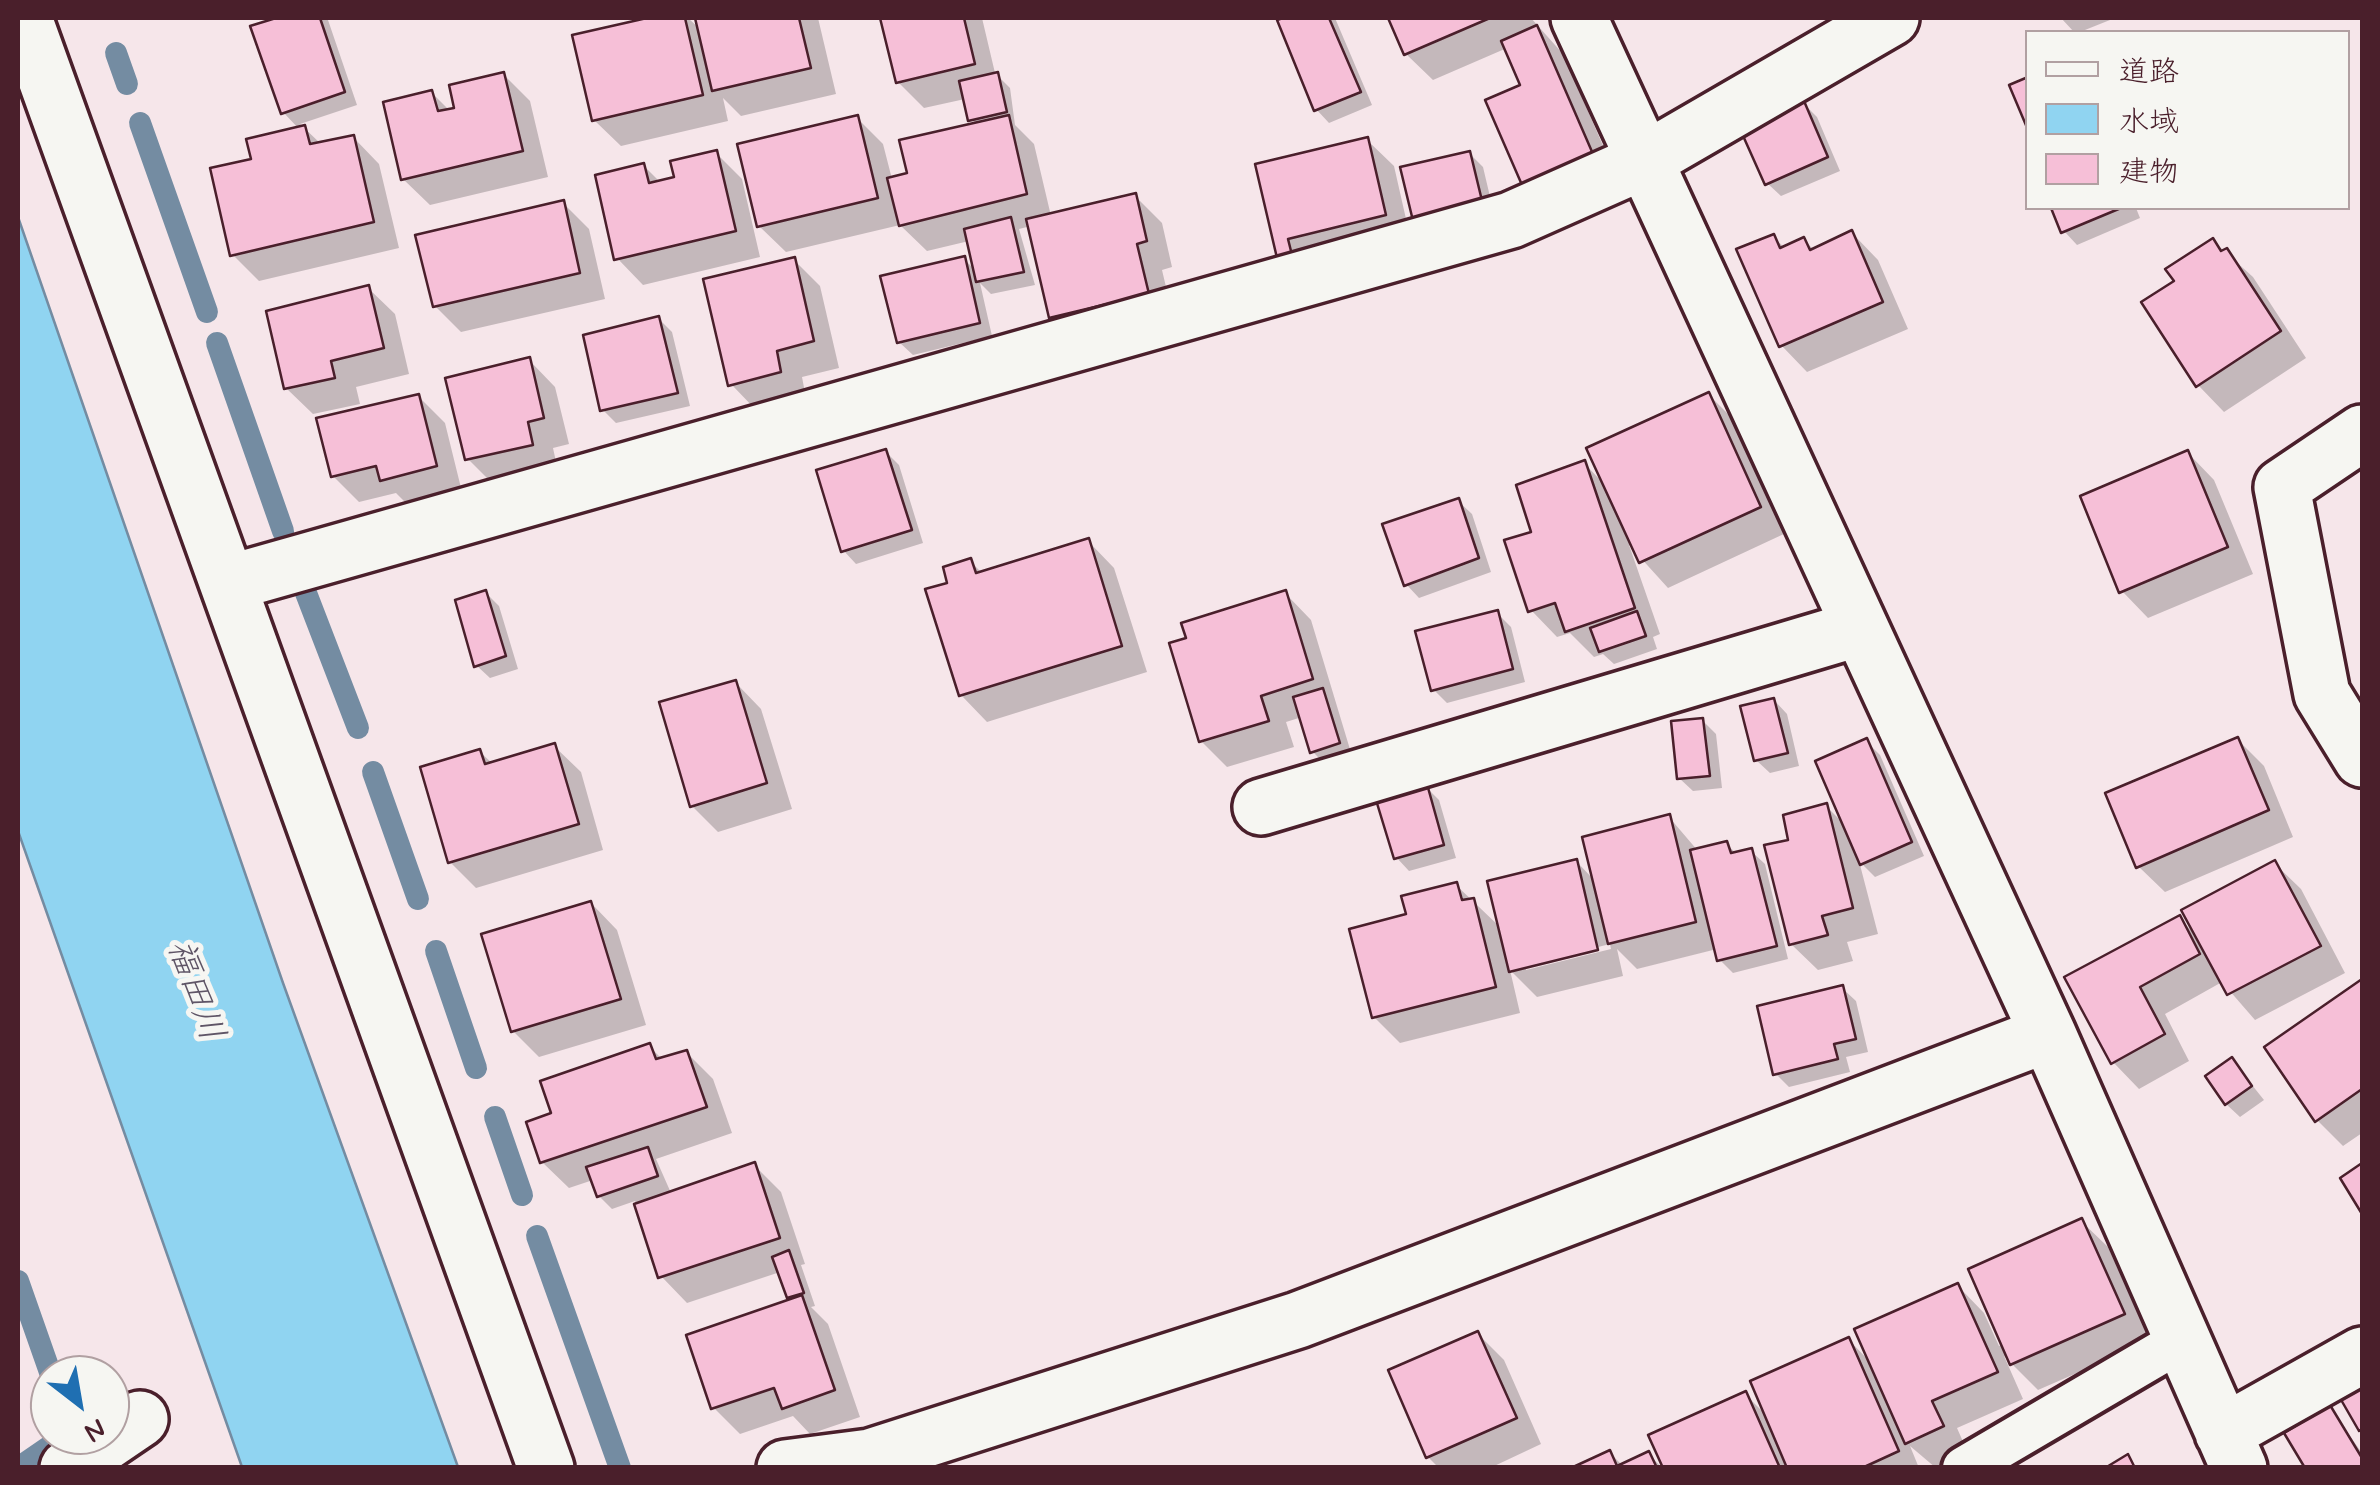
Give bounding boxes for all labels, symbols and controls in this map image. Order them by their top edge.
legend [2025,30,2350,210]
text: 道路 [2119,53,2179,92]
text: 水域 [2119,103,2179,142]
text: 建物 [2119,153,2179,192]
water label: 福田川 [155,934,231,1048]
north arrow [30,1355,130,1455]
text: N [77,1409,112,1450]

